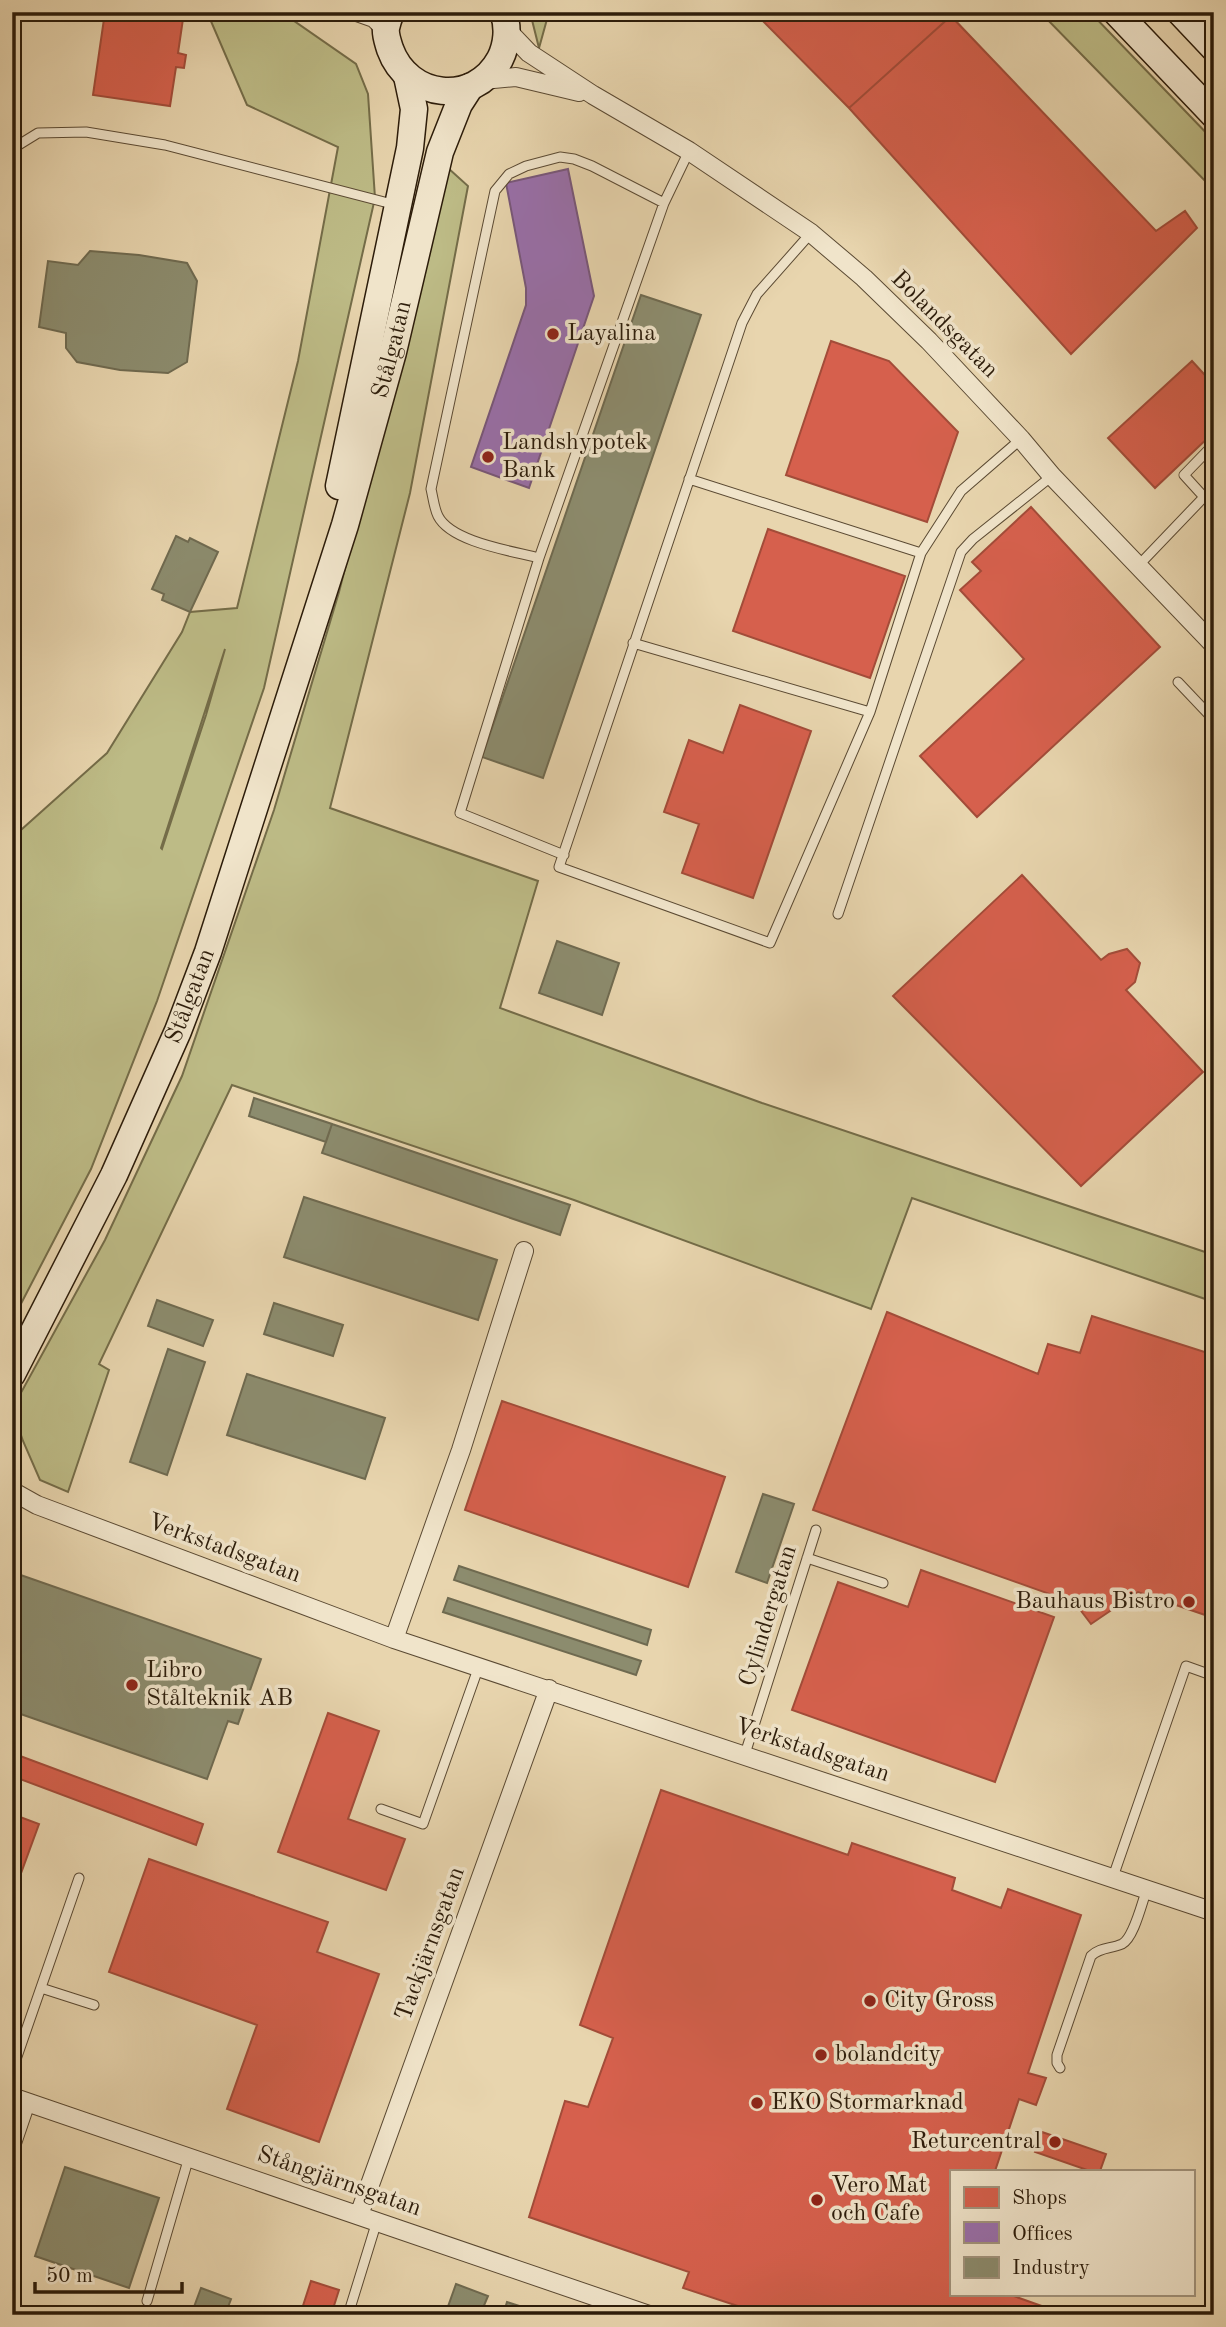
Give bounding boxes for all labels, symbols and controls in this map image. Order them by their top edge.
street label: Bolandsgatan [886,267,1002,383]
street label: Stålgatan [369,298,417,401]
place label: Layalina [567,322,656,346]
marker: Layalina [545,326,561,342]
place label: Landshypotek Bank [502,431,648,483]
marker: Landshypotek Bank [480,449,496,465]
street label: Stålgatan [162,946,220,1048]
street label: Verkstadsgatan [144,1510,304,1588]
street label: Cylindergatan [736,1543,802,1689]
place label: Bauhaus Bistro [1015,1590,1175,1614]
marker: Bauhaus Bistro [1181,1594,1197,1610]
place label: Libro Stålteknik AB [146,1659,293,1711]
marker: Libro Stålteknik AB [124,1677,140,1693]
street label: Verkstadsgatan [732,1715,892,1787]
street label: Tackjärnsgatan [392,1864,470,2024]
place label: City Gross [884,1989,994,2013]
marker: City Gross [862,1993,878,2009]
place label: bolandcity [835,2043,941,2067]
marker: bolandcity [813,2047,829,2063]
place label: EKO Stormarknad [771,2091,964,2115]
marker: EKO Stormarknad [749,2095,765,2111]
place label: Returcentral [911,2130,1041,2154]
marker: Returcentral [1047,2134,1063,2150]
street label: Stångjärnsgatan [254,2143,424,2221]
legend [950,2170,1194,2296]
place label: Vero Mat och Cafe [831,2174,927,2226]
text: Shops [1012,2188,1067,2209]
marker: Vero Mat och Cafe [809,2192,825,2208]
text: Offices [1012,2224,1073,2245]
scale bar [35,2250,182,2294]
text: Industry [1012,2258,1090,2279]
text: 50 m [46,2266,93,2287]

